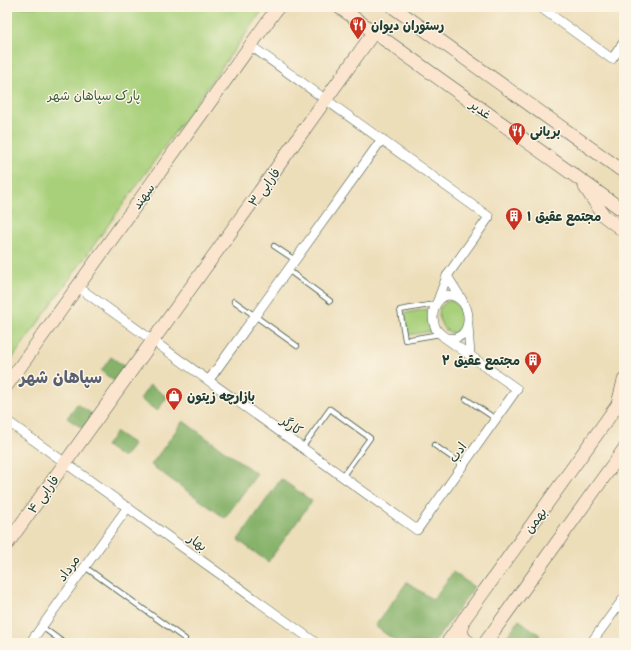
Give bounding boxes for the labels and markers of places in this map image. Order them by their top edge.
restaurant icon: رستوران دیوان [348,15,368,40]
place label: رستوران دیوان [371,18,444,35]
restaurant icon: بریانی [507,121,527,146]
place label: بریانی [530,124,561,141]
building icon: مجتمع عقیق ۱ [504,206,524,231]
place label: مجتمع عقیق ۱ [527,209,601,226]
building icon: مجتمع عقیق ۲ [523,350,543,375]
place label: مجتمع عقیق ۲ [442,353,520,370]
shop icon: بازارچه زیتون [164,386,184,411]
place label: بازارچه زیتون [187,389,255,406]

